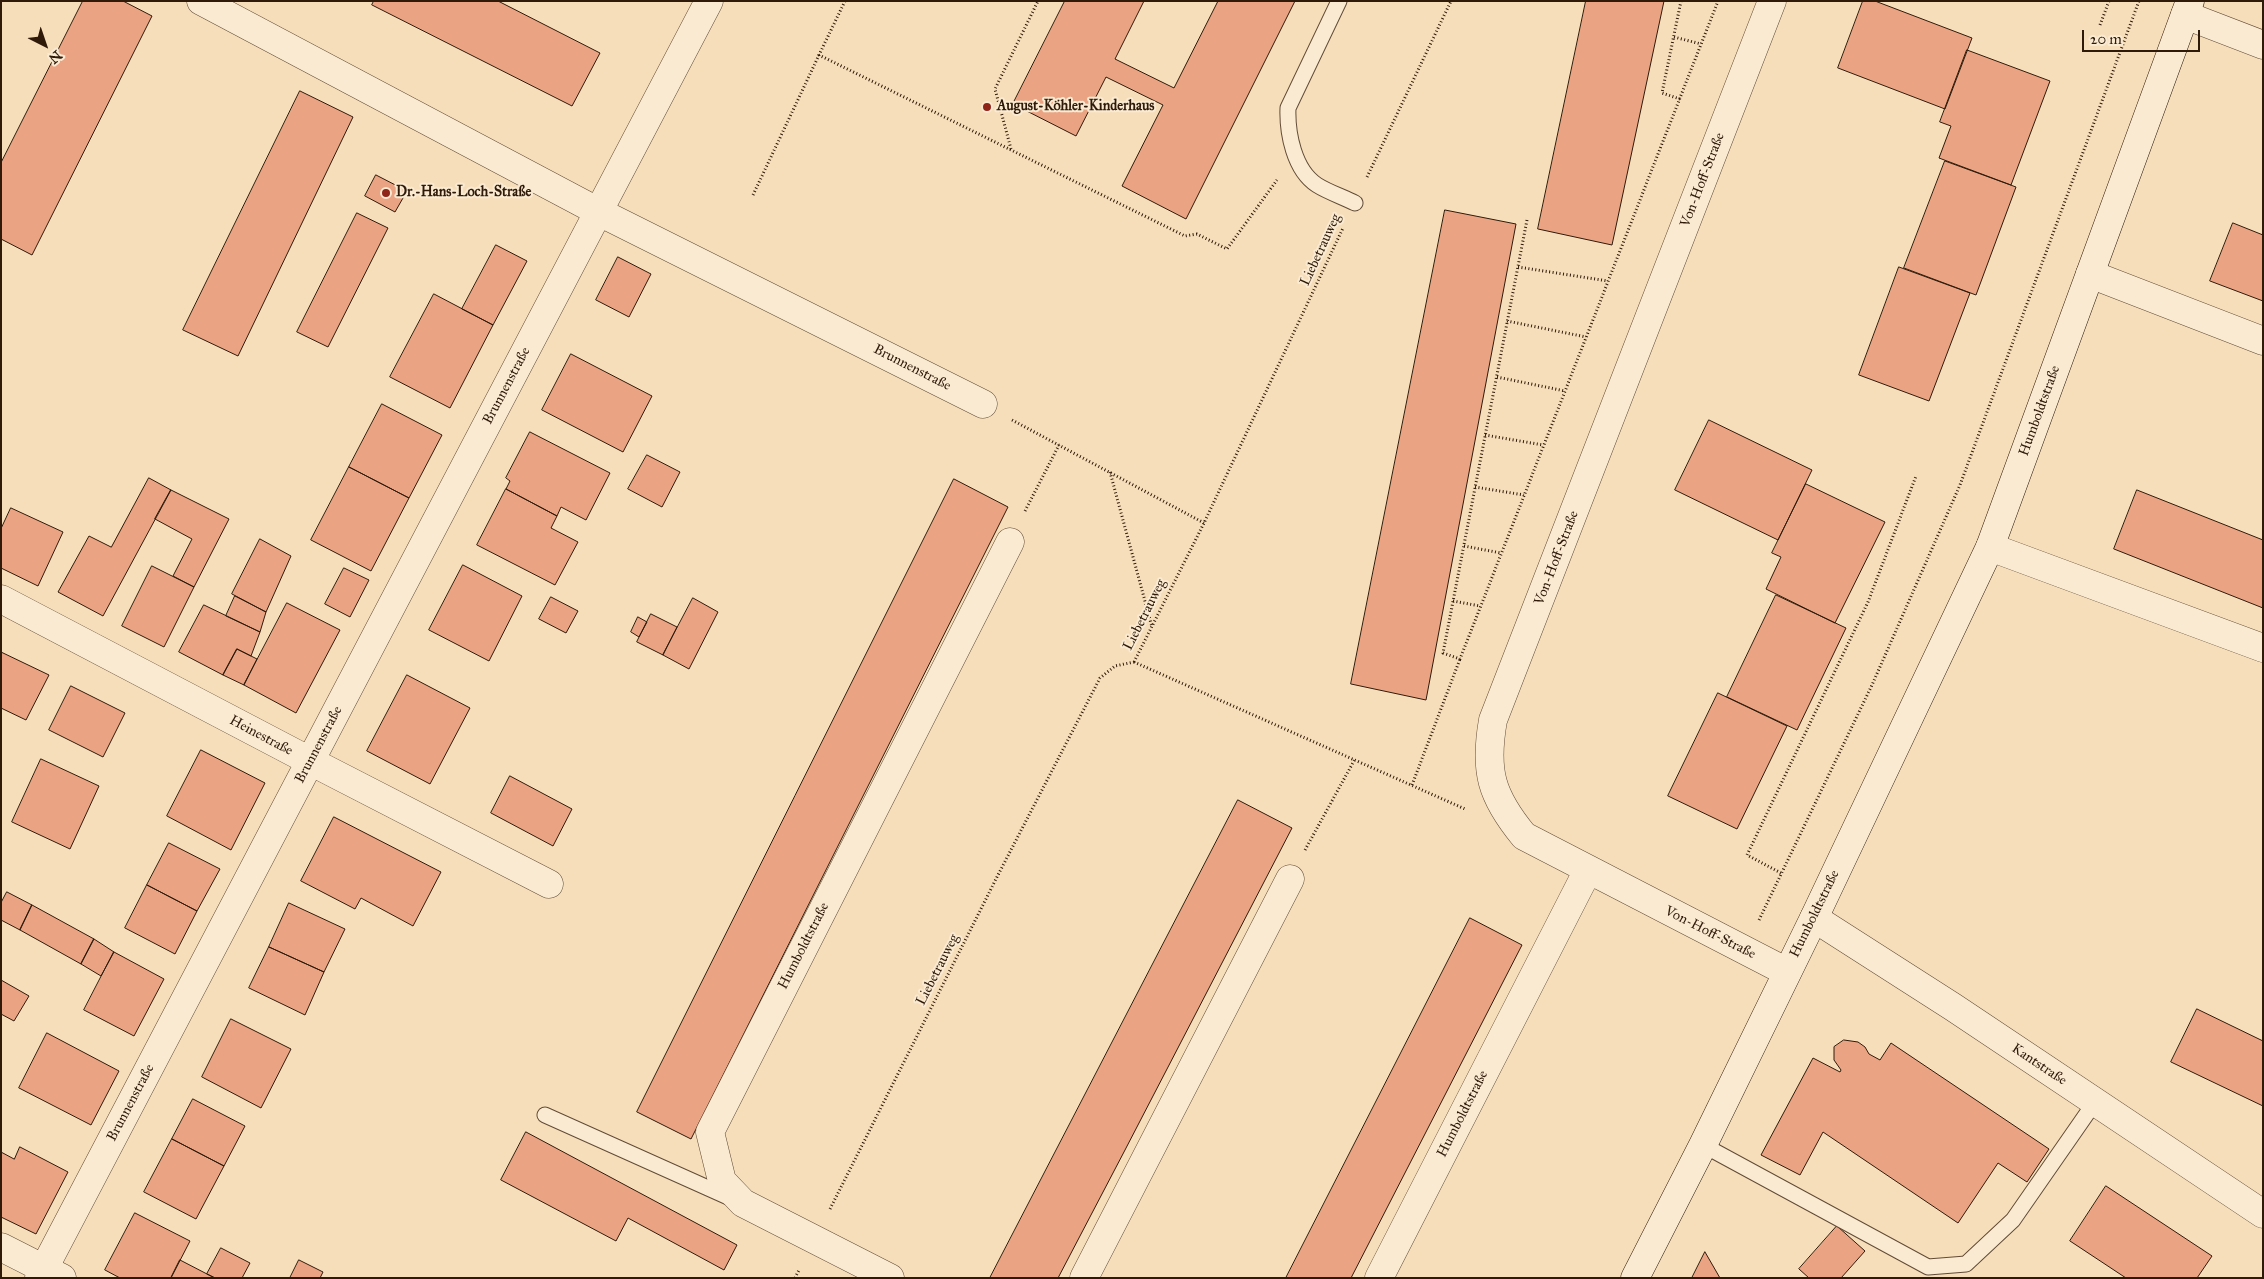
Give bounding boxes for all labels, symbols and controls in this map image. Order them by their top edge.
north arrow [20,20,70,70]
scale bar [2084,20,2202,52]
text: 20 m [2090,30,2122,48]
text: N [45,46,65,67]
place label: August-Köhler-Kinderhaus [997,99,1154,115]
marker: August-Köhler-Kinderhaus [981,101,993,113]
street label: Von-Hoff-Straße [1677,130,1729,230]
place label: Dr.-Hans-Loch-Straße [396,185,531,201]
marker: Dr.-Hans-Loch-Straße [380,187,392,199]
street label: Liebetrauweg [1297,211,1345,289]
street label: Brunnenstraße [870,341,954,395]
street label: Brunnenstraße [480,345,534,427]
street label: Humboldtstraße [2016,363,2064,459]
street label: Von-Hoff-Straße [1531,508,1583,608]
street label: Liebetrauweg [1120,577,1170,653]
street label: Brunnenstraße [292,704,346,786]
street label: Heinestraße [226,712,296,760]
street label: Humboldtstraße [1787,868,1843,960]
street label: Humboldtstraße [775,900,833,992]
street label: Von-Hoff-Straße [1662,903,1758,963]
street label: Liebetrauweg [913,932,963,1008]
street label: Kantstraße [2008,1041,2070,1089]
street label: Brunnenstraße [104,1062,158,1144]
street label: Humboldtstraße [1434,1068,1492,1160]

